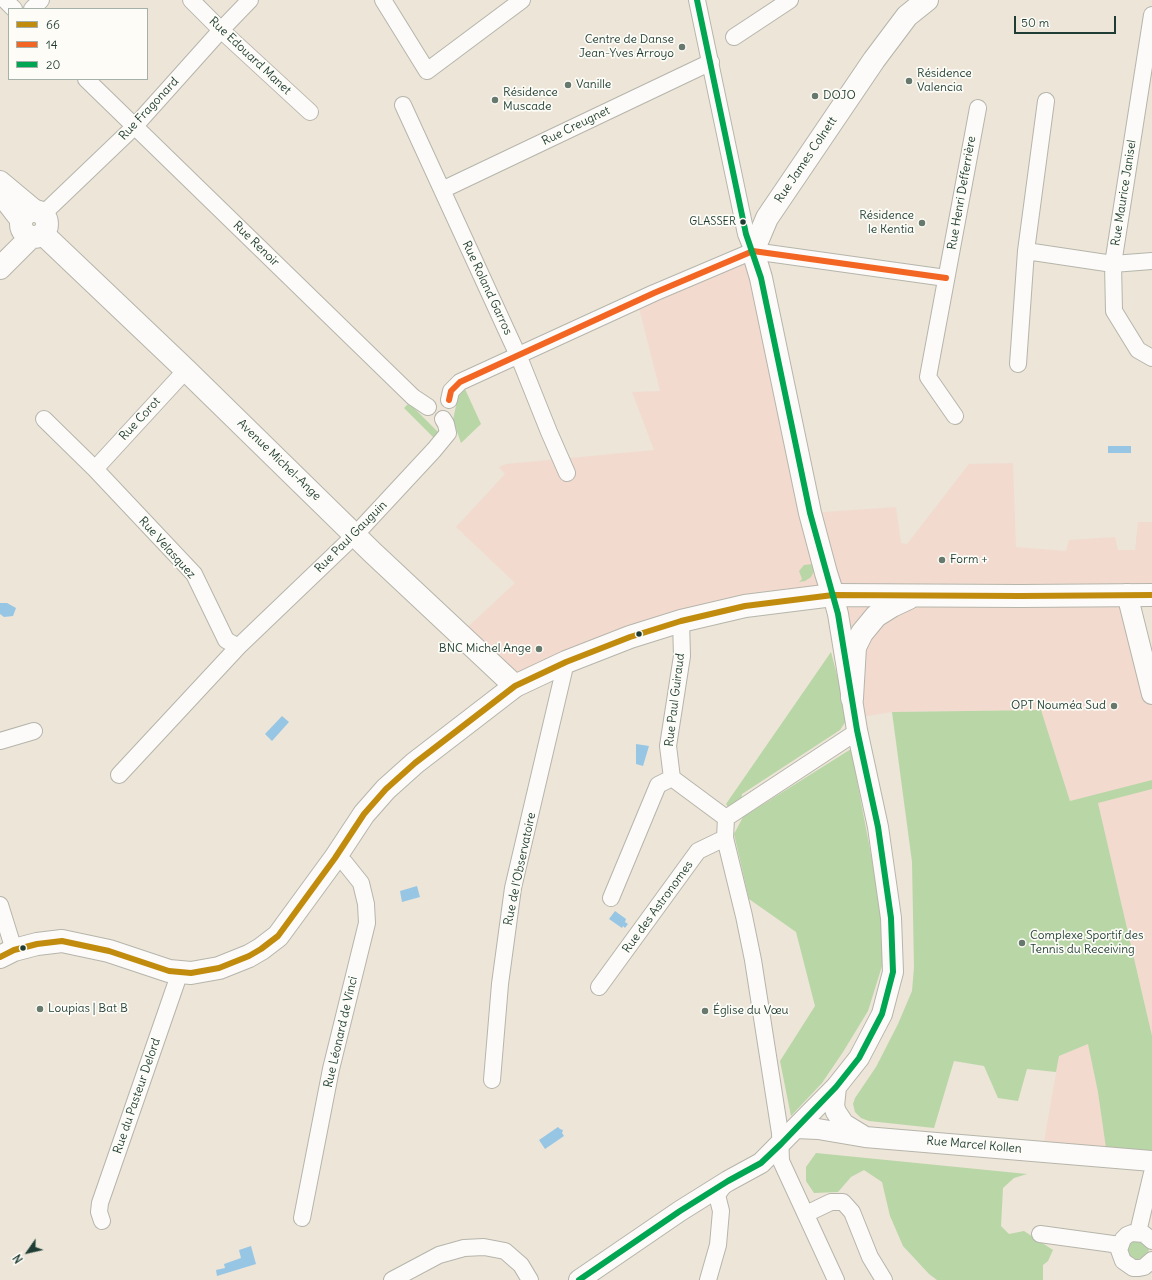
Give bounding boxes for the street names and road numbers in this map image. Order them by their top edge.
street label: Rue Edouard Manet [206,14,294,98]
street label: Rue Fragonard [116,75,182,143]
street label: Rue Creugnet [540,103,612,149]
street label: Rue James Colnett [772,114,840,206]
street label: Rue Henri Defferrière [945,135,979,251]
street label: Rue Maurice Janisel [1108,139,1140,247]
street label: Rue Renoir [230,218,282,270]
street label: Rue Roland Garros [459,239,515,337]
street label: Rue Corot [116,394,164,444]
street label: Avenue Michel-Ange [234,416,324,504]
street label: Rue Paul Gauguin [312,498,390,576]
street label: Rue Velasquez [136,514,198,582]
street label: Rue Paul Guiraud [662,652,688,748]
street label: Rue de l'Observatoire [501,811,539,927]
street label: Rue des Astronomes [620,858,696,956]
street label: Rue Léonard de Vinci [321,975,361,1089]
street label: Rue du Pasteur Delord [110,1036,164,1156]
street label: Rue Marcel Kollen [926,1134,1022,1156]

